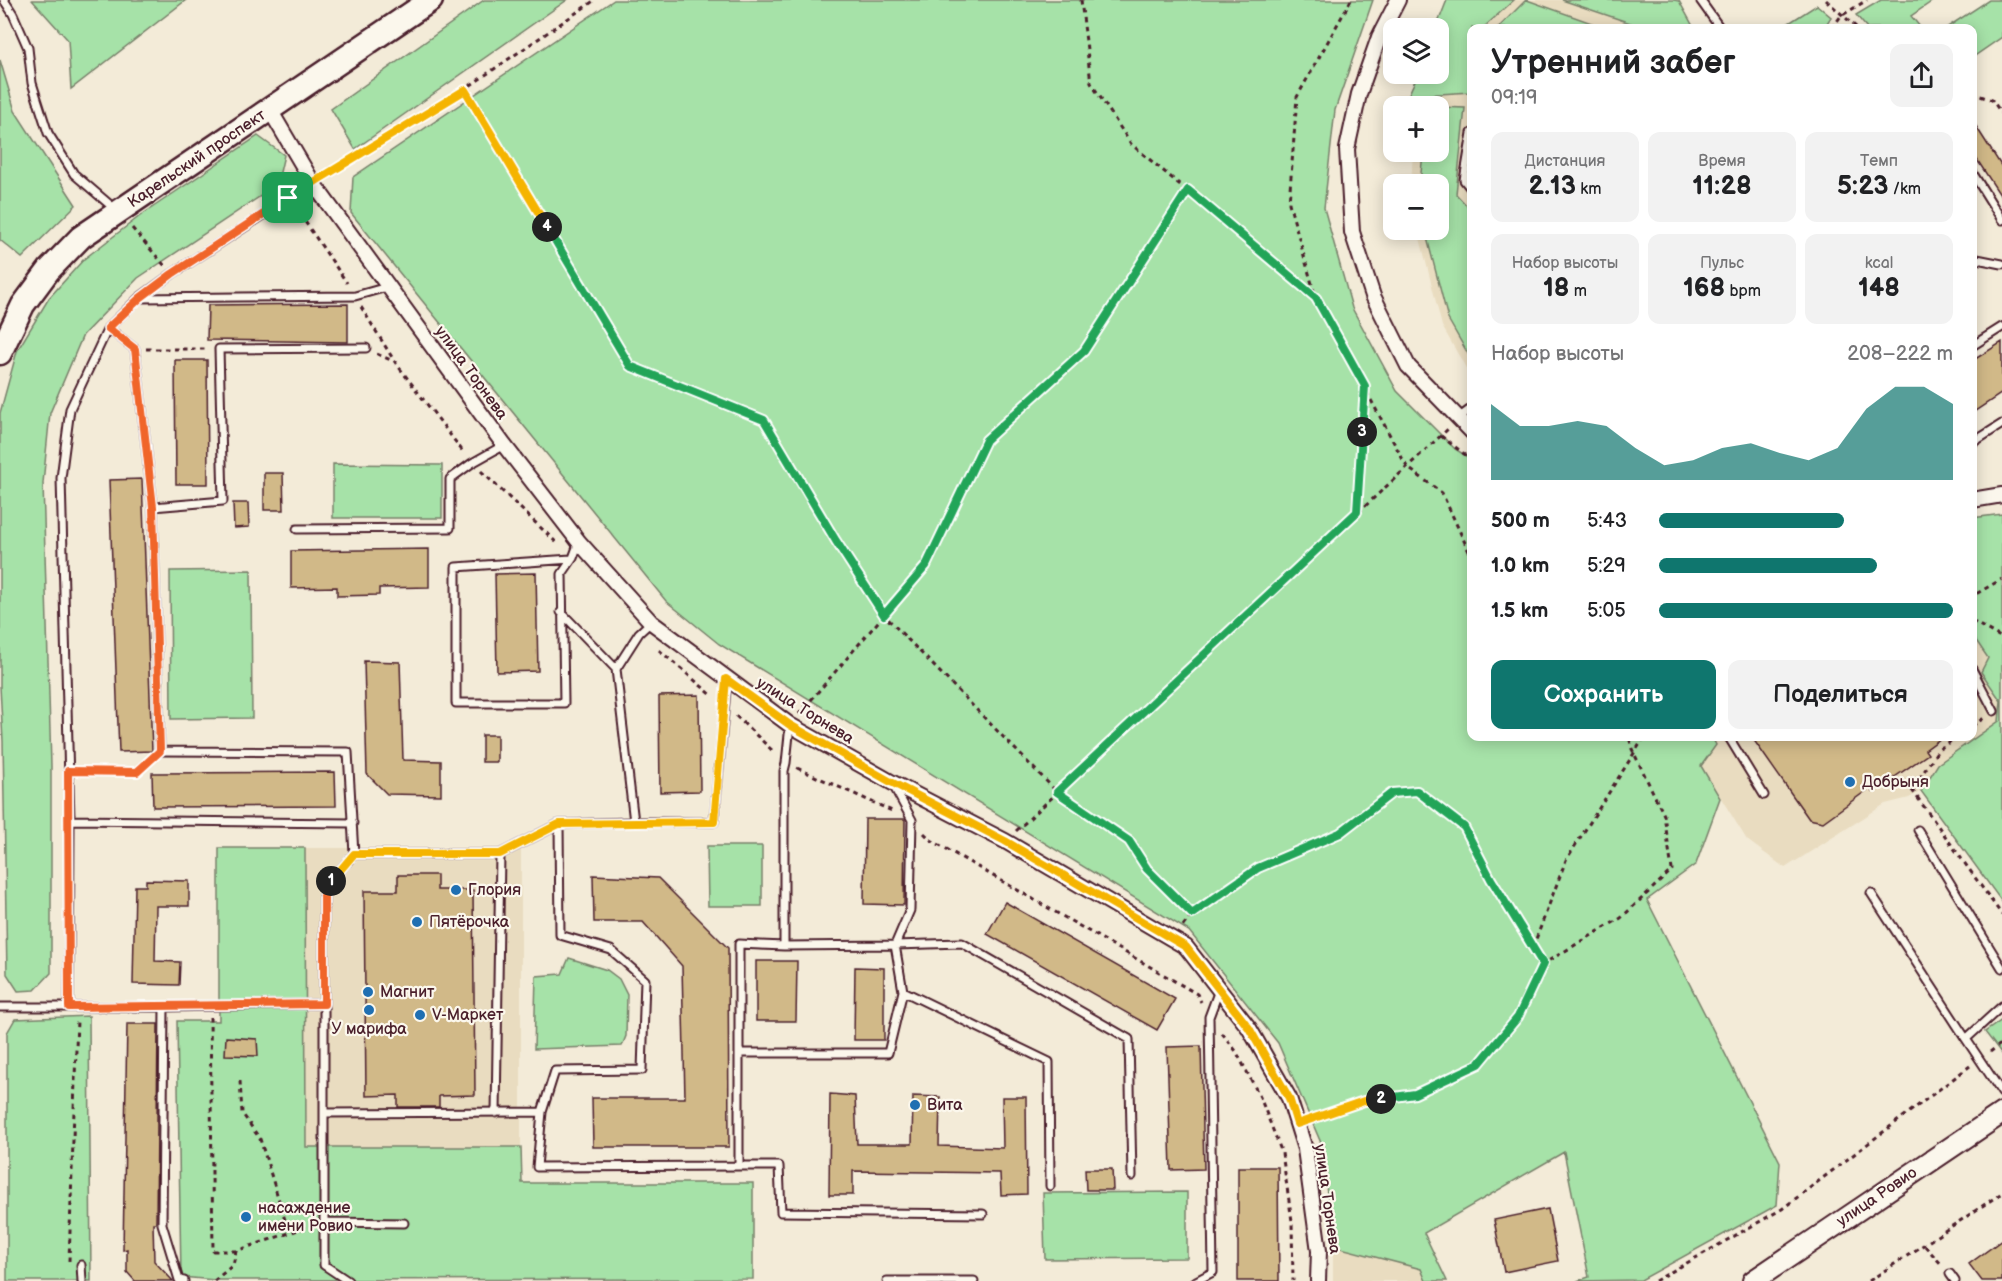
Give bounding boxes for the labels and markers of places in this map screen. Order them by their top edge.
pin [262,172,313,223]
pin: 4 [532,212,562,242]
pin: 3 [1347,417,1377,447]
place label: Добрыня [1862,773,1929,792]
marker: Добрыня [1843,775,1857,789]
pin: 1 [316,866,346,896]
place label: Глория [468,881,521,900]
marker: Глория [449,883,463,897]
place label: Пятёрочка [429,913,510,932]
marker: Пятёрочка [410,915,424,929]
place label: Магнит [380,983,435,1002]
marker: Магнит [361,985,375,999]
marker: У марифа [362,1003,376,1017]
place label: V-Маркет [432,1006,504,1025]
marker: V-Маркет [413,1008,427,1022]
place label: У марифа [331,1020,407,1039]
pin: 2 [1366,1084,1396,1114]
place label: Вита [927,1096,963,1115]
marker: Вита [908,1098,922,1112]
place label: насаждение имени Ровио [258,1199,353,1236]
marker: насаждение имени Ровио [239,1210,253,1224]

